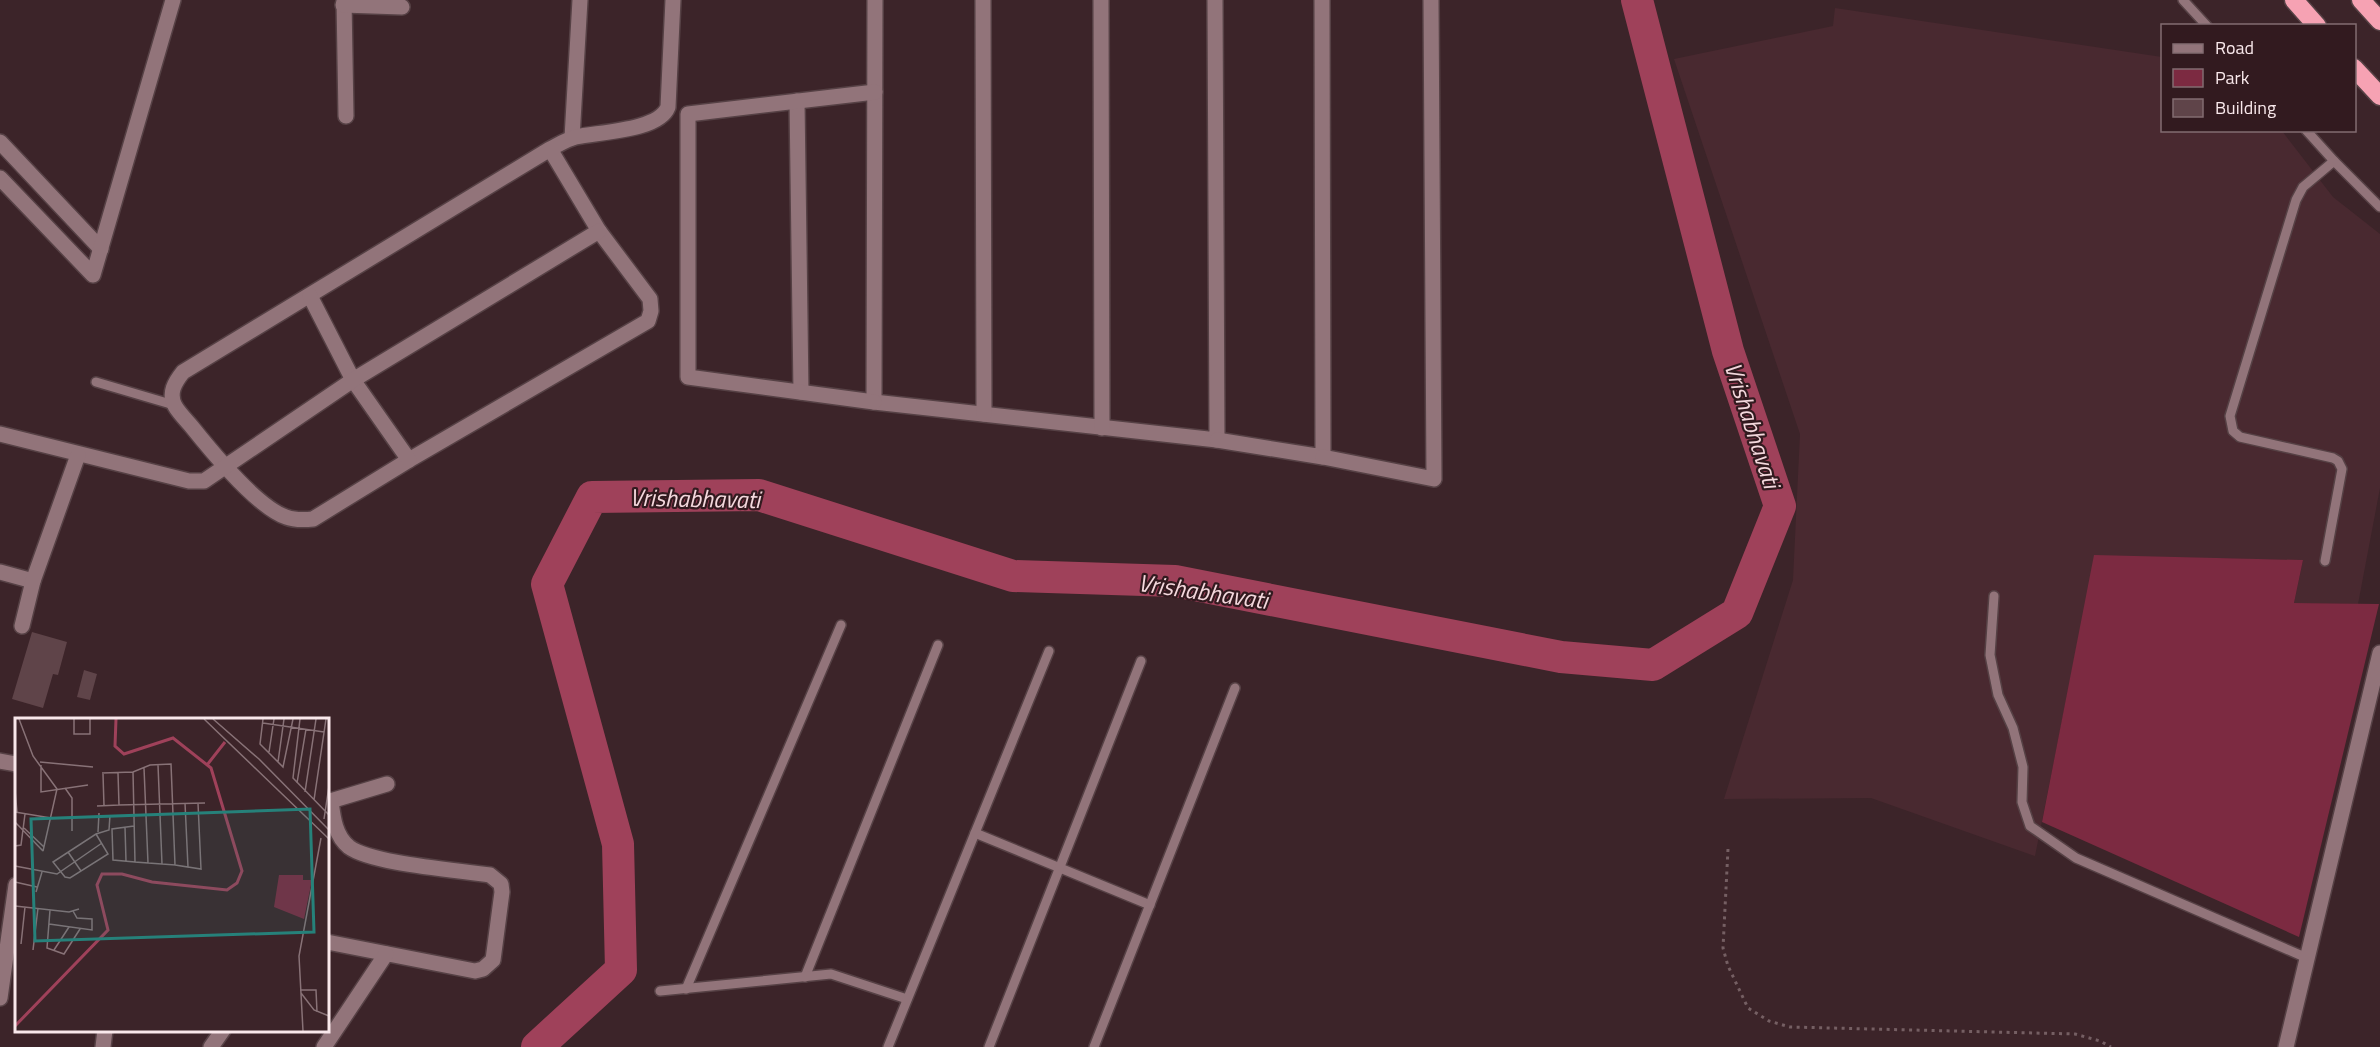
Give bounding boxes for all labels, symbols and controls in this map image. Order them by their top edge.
legend [2161,24,2356,132]
text: Road [2215,34,2254,61]
text: Park [2215,64,2250,91]
text: Building [2215,94,2276,121]
water label: Vrishabhavati [1716,357,1791,496]
water label: Vrishabhavati [629,479,764,517]
water label: Vrishabhavati [1136,564,1273,618]
inset map [15,718,328,1032]

